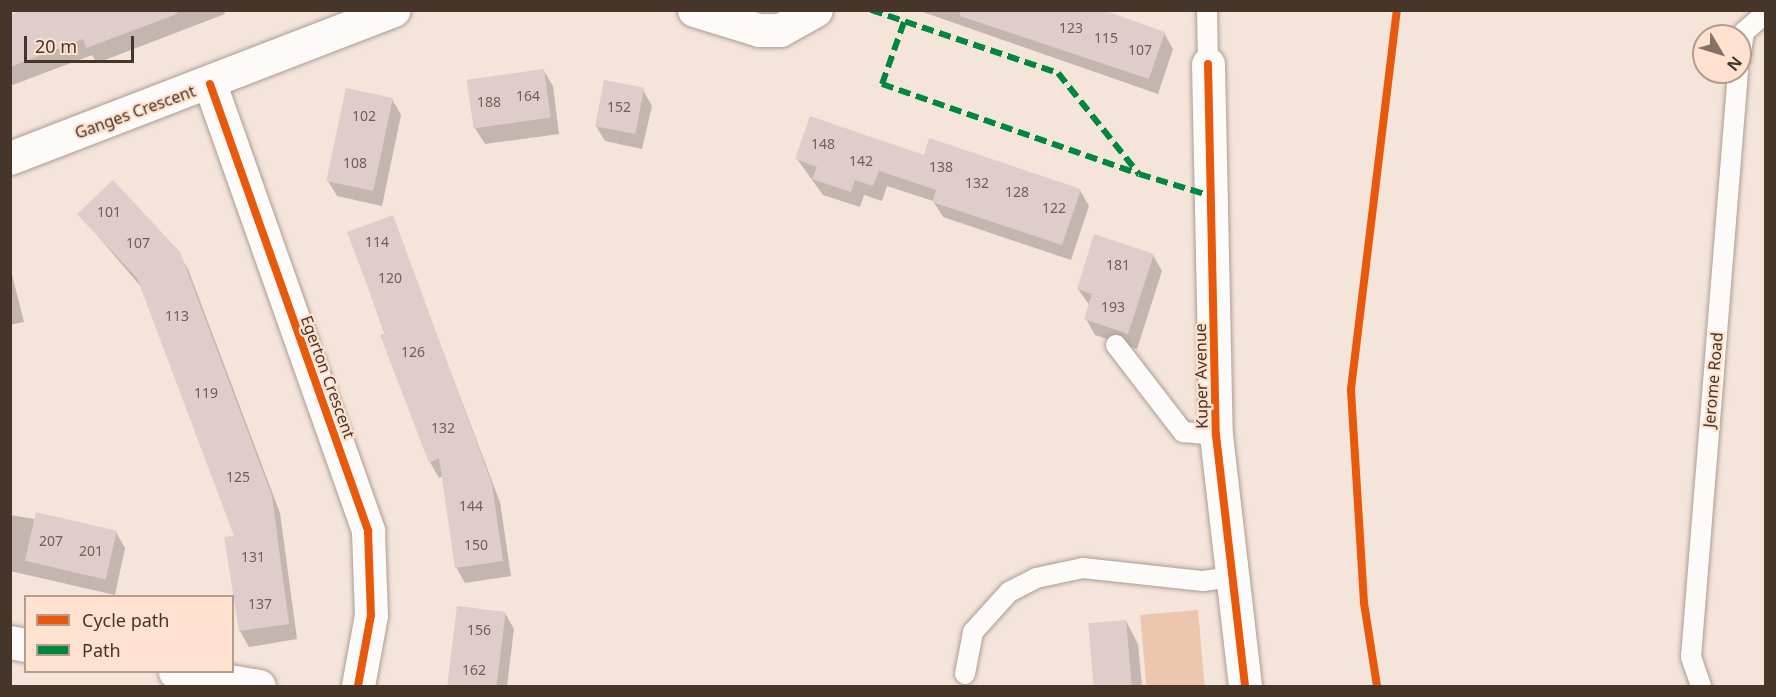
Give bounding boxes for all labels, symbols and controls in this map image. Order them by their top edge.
house number: 123 [1059,20,1083,36]
scale bar [27,24,136,62]
north arrow [1692,24,1752,84]
house number: 115 [1094,30,1118,46]
text: 20 m [35,34,77,58]
house number: 107 [1128,42,1152,58]
text: N [1722,52,1747,76]
street label: Ganges Crescent [72,81,198,143]
house number: 164 [516,88,540,104]
house number: 188 [477,94,501,110]
house number: 152 [607,99,631,115]
house number: 102 [352,108,376,124]
house number: 148 [811,136,835,152]
house number: 142 [849,153,873,169]
house number: 108 [343,155,367,171]
house number: 138 [929,159,953,175]
house number: 132 [965,175,989,191]
house number: 128 [1005,184,1029,200]
house number: 122 [1042,200,1066,216]
house number: 101 [97,204,121,220]
house number: 114 [365,234,389,250]
house number: 107 [126,235,150,251]
house number: 181 [1106,257,1130,273]
house number: 120 [378,270,402,286]
house number: 193 [1101,299,1125,315]
house number: 113 [165,308,189,324]
street label: Egerton Crescent [297,313,359,441]
street label: Kuper Avenue [1190,323,1212,429]
street label: Jerome Road [1699,331,1727,429]
house number: 126 [401,344,425,360]
house number: 119 [194,385,218,401]
house number: 132 [431,420,455,436]
house number: 125 [226,469,250,485]
house number: 144 [459,498,483,514]
house number: 207 [39,533,63,549]
house number: 150 [464,537,488,553]
house number: 201 [79,543,103,559]
house number: 131 [241,549,265,565]
legend [24,595,234,673]
house number: 137 [248,596,272,612]
text: Cycle path [82,608,169,632]
house number: 156 [467,622,491,638]
text: Path [82,638,121,662]
house number: 162 [462,662,486,678]

